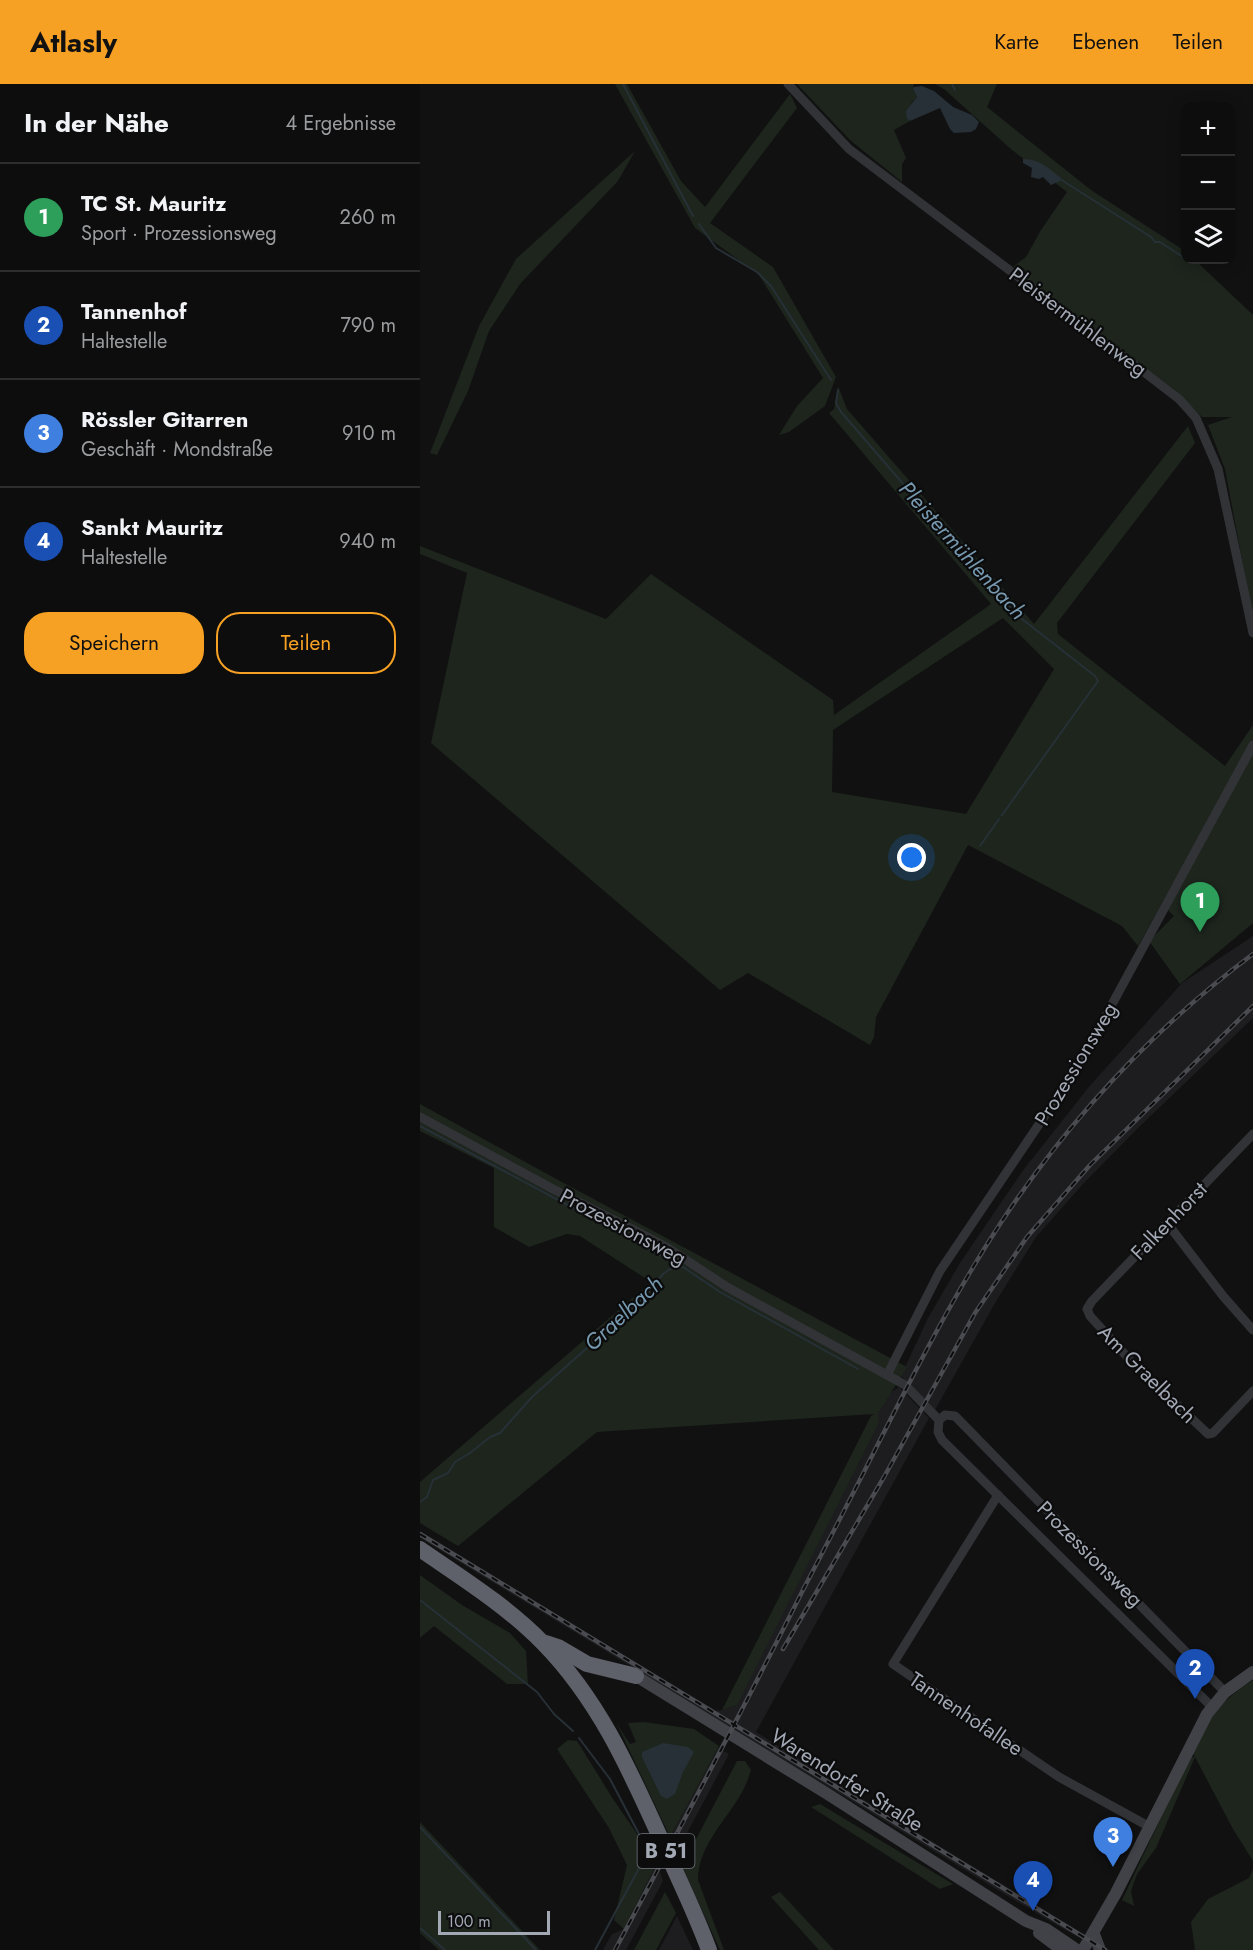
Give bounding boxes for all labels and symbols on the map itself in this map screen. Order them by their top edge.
street label: Pleistermühlenweg [1003,260,1153,384]
water label: Pleistermühlenbach [892,473,1034,627]
your location [897,843,926,872]
pin: 1 [1180,882,1220,932]
street label: Prozessionsweg [1027,997,1125,1131]
street label: Falkenhorst [1124,1175,1214,1267]
street label: Prozessionsweg [554,1181,692,1273]
water label: Graelbach [576,1268,670,1358]
street label: Am Graelbach [1091,1318,1203,1430]
street label: Prozessionsweg [1030,1494,1150,1614]
pin: 2 [1176,1650,1214,1699]
street label: Tannenhofallee [903,1665,1029,1763]
street label: Warendorfer Straße [765,1721,929,1839]
pin: 3 [1094,1818,1132,1867]
road number: B 51 [638,1834,694,1868]
pin: 4 [1014,1862,1052,1911]
scale bar [438,1908,550,1936]

